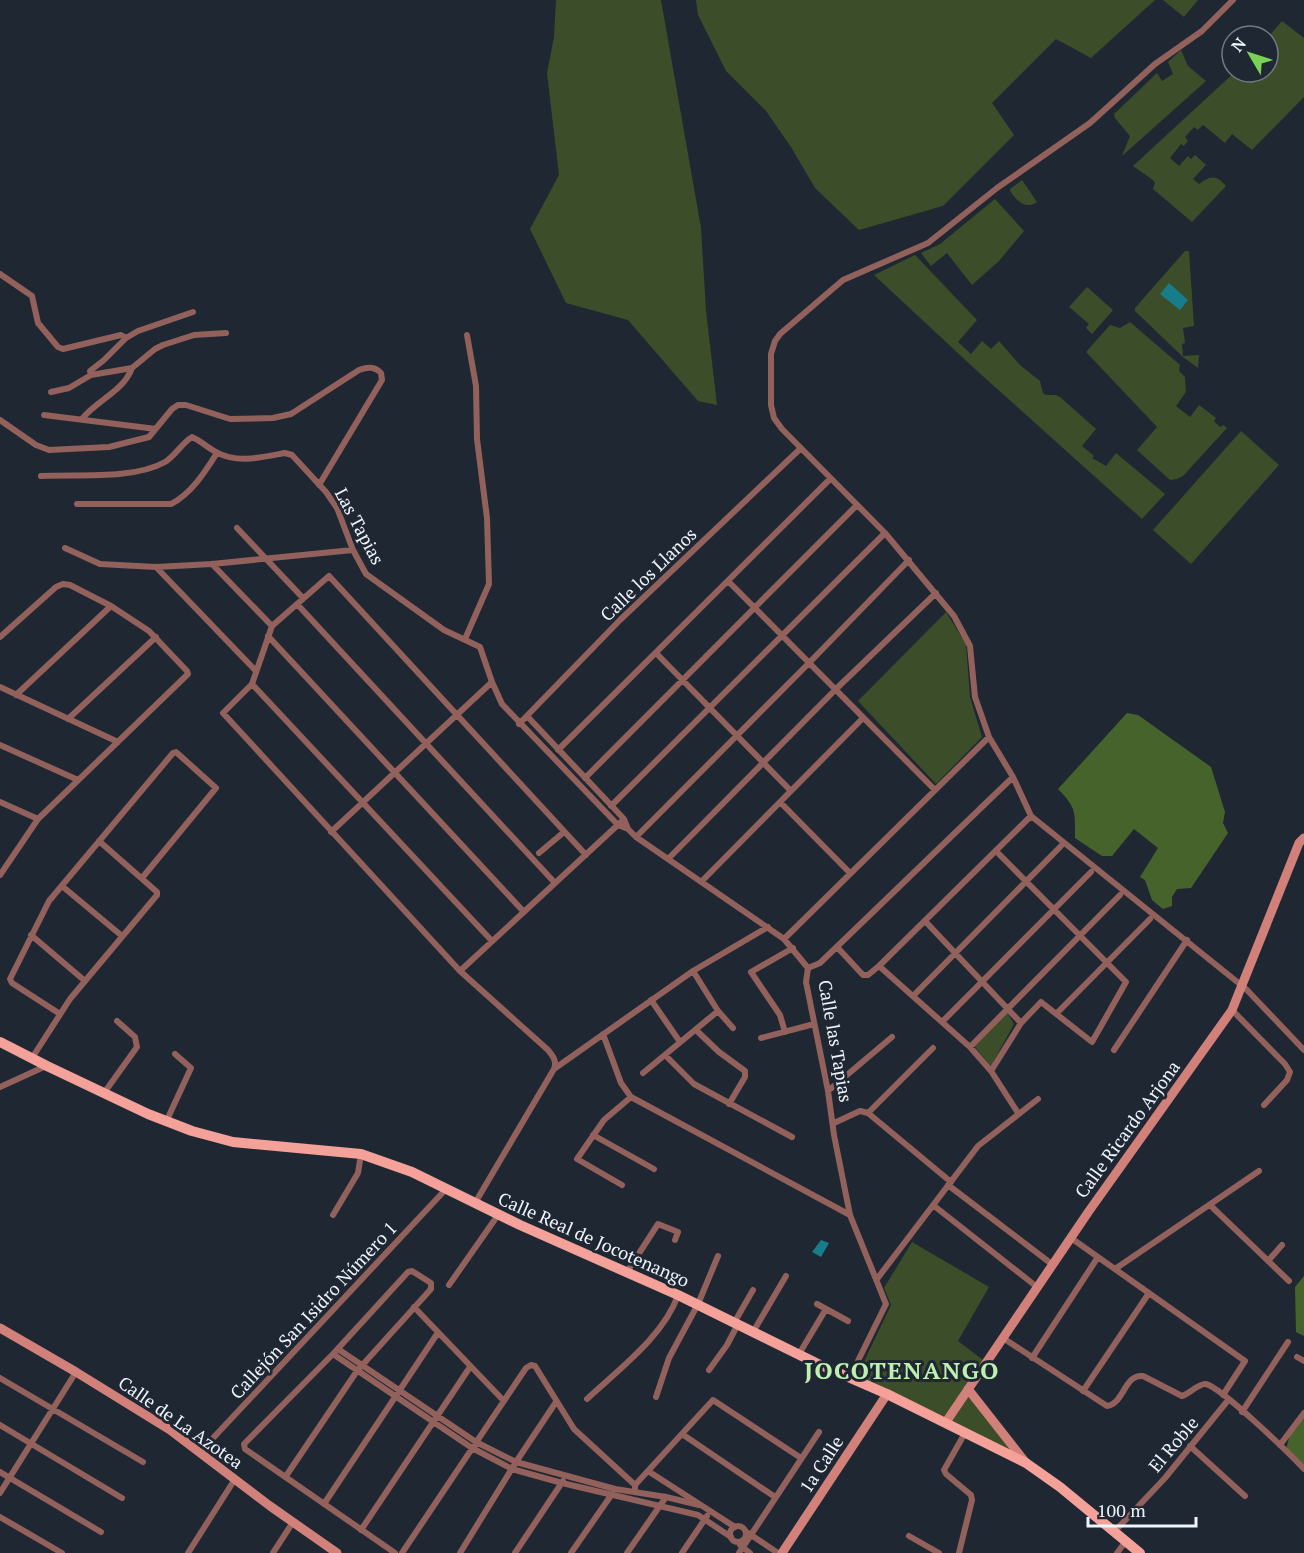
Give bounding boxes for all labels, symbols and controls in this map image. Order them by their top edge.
north arrow [1220,24,1280,84]
text: N [1226,33,1251,56]
street label: Las Tapias [330,484,390,568]
street label: Calle los Llanos [595,522,701,626]
street label: Calle las Tapias [813,978,859,1104]
street label: Calle Ricardo Arjona [1069,1055,1185,1203]
street label: Calle Real de Jocotenango [495,1186,693,1292]
street label: Callejón San Isidro Número 1 [224,1216,402,1404]
district label: JOCOTENANGO [804,1354,1000,1386]
street label: Calle de La Azotea [114,1370,248,1474]
street label: El Roble [1143,1411,1203,1477]
street label: 1a Calle [794,1431,848,1497]
scale bar [1088,1490,1196,1528]
text: 100 m [1097,1498,1146,1522]

